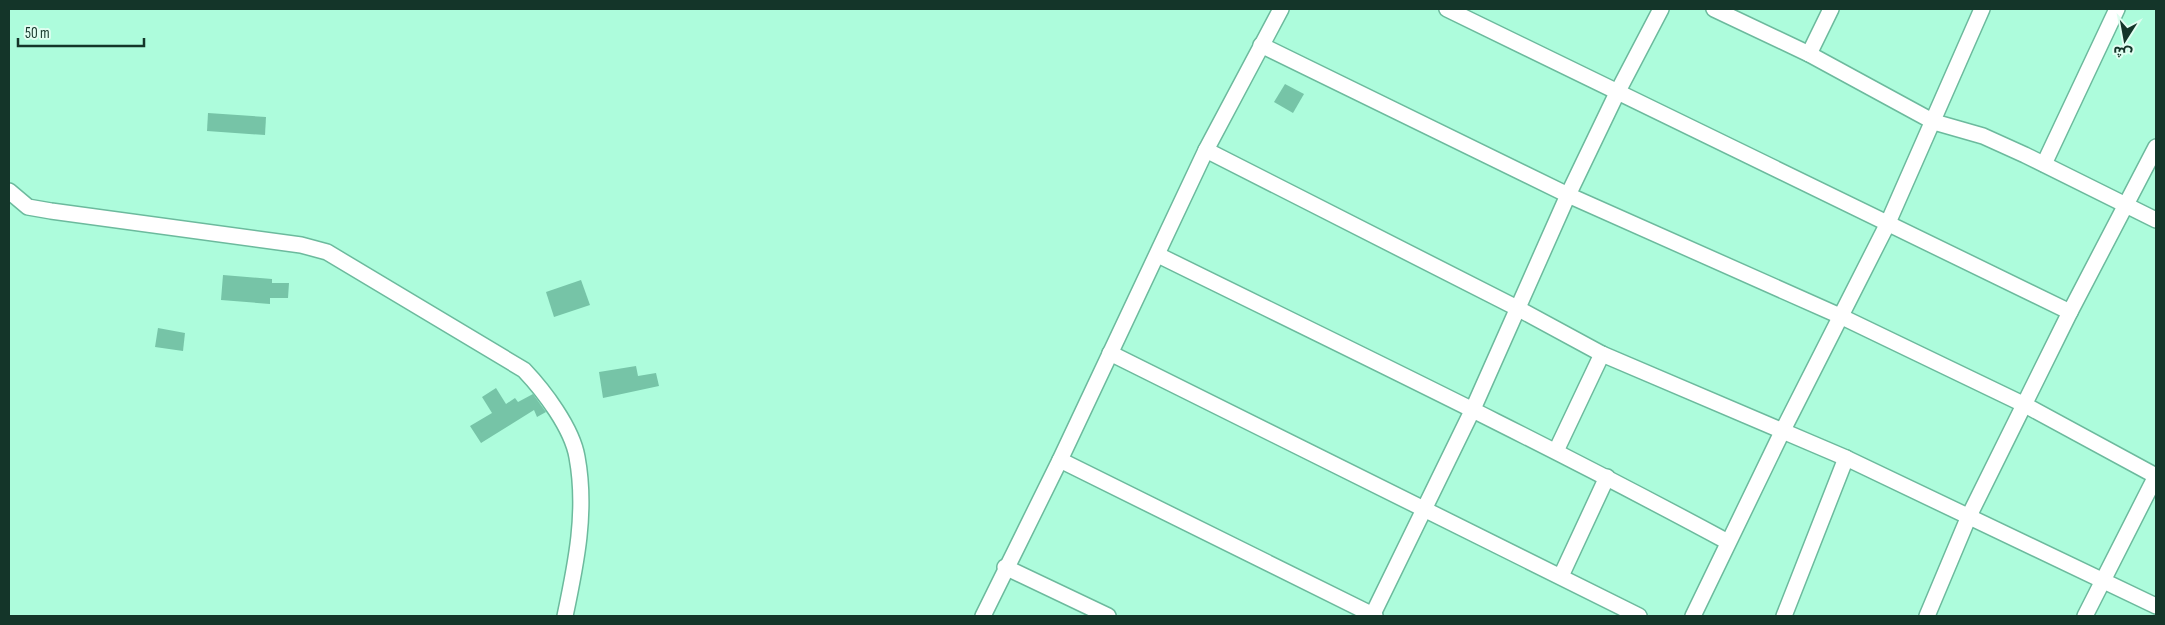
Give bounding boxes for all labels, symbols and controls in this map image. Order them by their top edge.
scale bar [18,15,144,47]
north arrow [2100,15,2150,65]
text: 50 m [25,24,50,43]
text: ش [2112,42,2134,62]

